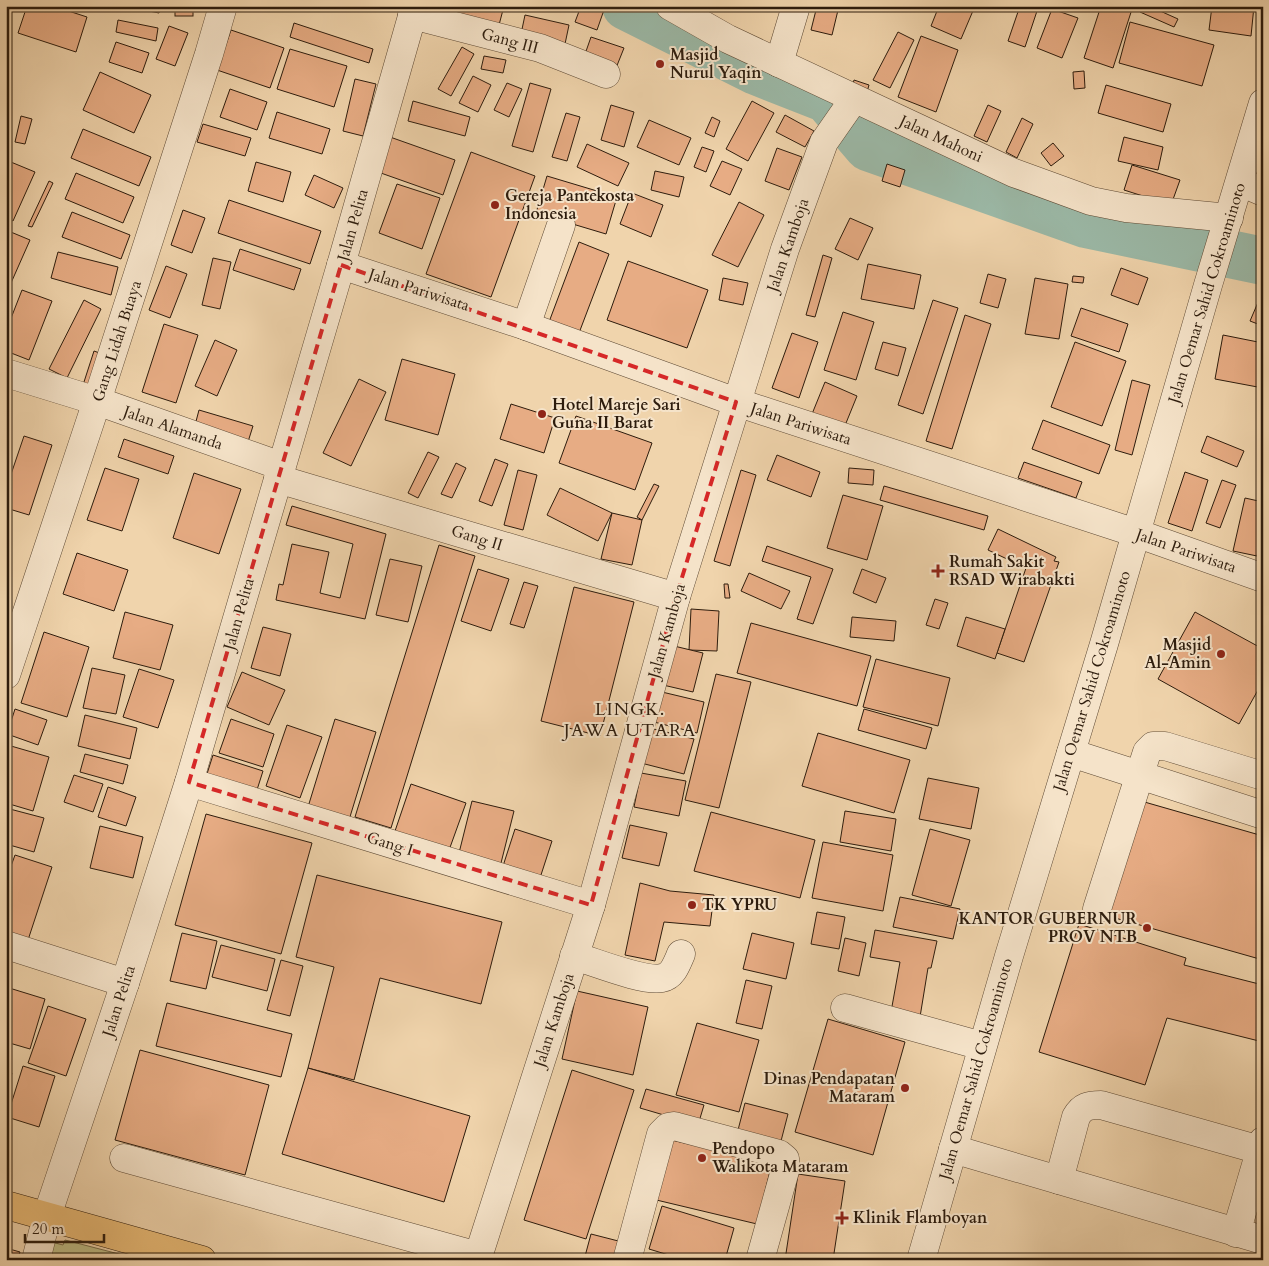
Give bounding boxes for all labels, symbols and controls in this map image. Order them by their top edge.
street label: Gang III [479,23,541,59]
place label: Masjid Nurul Yaqin [670,44,762,84]
marker: Masjid Nurul Yaqin [654,58,666,70]
street label: Jalan Mahoni [894,109,987,168]
street label: Jalan Oemar Sahid Cokroaminoto [1162,180,1251,408]
place label: Gereja Pantekosta Indonesia [505,185,634,225]
street label: Jalan Pelita [332,186,374,266]
street label: Jalan Kamboja [761,195,814,297]
marker: Gereja Pantekosta Indonesia [489,199,501,211]
street label: Jalan Pariwisata [364,263,472,317]
street label: Gang Lidah Buaya [87,277,147,405]
place label: Hotel Mareje Sari Guna II Barat [552,394,681,434]
street label: Jalan Pariwisata [746,397,854,451]
street label: Jalan Alamanda [118,400,226,455]
marker: Hotel Mareje Sari Guna II Barat [536,408,548,420]
street label: Gang II [449,520,505,556]
street label: Jalan Pariwisata [1131,523,1239,579]
place label: Rumah Sakit RSAD Wirabakti [949,551,1075,591]
marker: Rumah Sakit RSAD Wirabakti [931,564,945,578]
street label: Jalan Oemar Sahid Cokroaminoto [1047,568,1136,796]
street label: Jalan Pelita [218,575,260,655]
street label: Jalan Kamboja [642,581,691,683]
place label: Masjid Al-Amin [1145,634,1212,674]
marker: Masjid Al-Amin [1215,648,1227,660]
district label: LINGK. JAWA UTARA [561,697,696,743]
street label: Gang I [364,827,416,861]
place label: TK YPRU [702,894,777,916]
marker: TK YPRU [686,899,698,911]
place label: KANTOR GUBERNUR PROV NTB [958,908,1137,948]
marker: KANTOR GUBERNUR PROV NTB [1141,922,1153,934]
street label: Jalan Oemar Sahid Cokroaminoto [933,955,1018,1184]
street label: Jalan Pelita [96,962,141,1041]
street label: Jalan Kamboja [528,970,580,1072]
place label: Dinas Pendapatan Mataram [763,1068,896,1108]
marker: Dinas Pendapatan Mataram [899,1082,911,1094]
place label: Pendopo Walikota Mataram [711,1138,849,1178]
marker: Pendopo Walikota Mataram [696,1152,708,1164]
place label: Klinik Flamboyan [853,1207,988,1229]
scale bar [25,1211,104,1243]
marker: Klinik Flamboyan [835,1211,849,1225]
text: 20 m [32,1219,64,1239]

